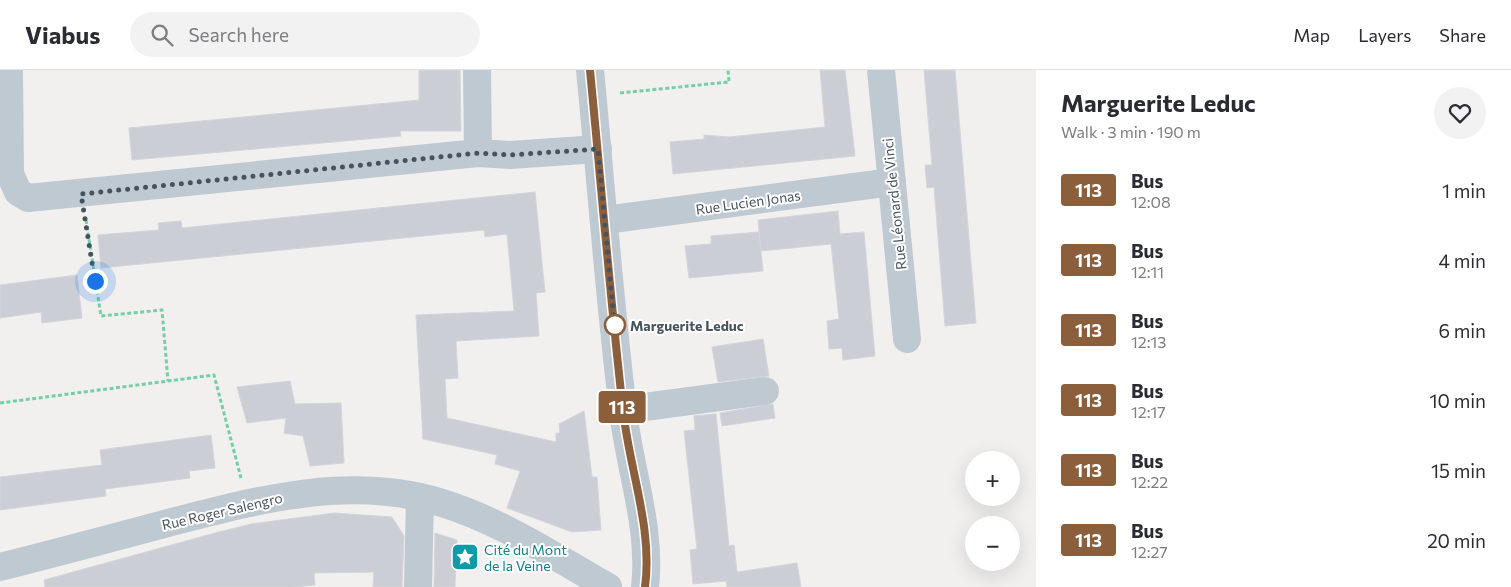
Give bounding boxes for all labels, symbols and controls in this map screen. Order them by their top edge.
search box [130,12,480,57]
text: Viabus [25,20,100,49]
icon: search [148,21,176,49]
text: Search here [188,23,289,46]
text: Map [1293,24,1330,46]
text: Layers [1358,24,1411,46]
text: Share [1439,24,1486,46]
button: heart [1434,87,1486,139]
text: Marguerite Leduc [1061,88,1256,117]
text: Walk · 3 min · 190 m [1061,122,1201,141]
street label: Rue Léonard de Vinci [879,137,909,271]
text: Bus [1131,169,1163,192]
text: 113 [1075,179,1102,201]
text: 1 min [1442,179,1486,202]
street label: Rue Lucien Jonas [694,186,802,218]
text: 12:08 [1131,192,1171,211]
text: Bus [1131,239,1163,262]
text: 113 [1075,249,1102,271]
text: 4 min [1439,249,1486,272]
text: 12:11 [1131,262,1164,281]
your location [83,269,108,294]
text: Bus [1131,309,1163,332]
marker: Marguerite Leduc [604,314,626,336]
place label: Marguerite Leduc [630,317,744,334]
text: 113 [1075,319,1102,341]
text: 6 min [1438,319,1486,342]
text: 12:13 [1131,332,1166,351]
text: Bus [1131,379,1163,402]
text: 113 [1075,389,1102,411]
text: 10 min [1429,389,1486,412]
line badge: 113 [593,391,651,423]
text: 113 [609,396,635,418]
text: 12:17 [1131,402,1166,421]
text: Bus [1131,449,1163,472]
map controls [965,451,1020,571]
button: + [965,451,1020,506]
text: 113 [1075,459,1102,481]
text: 15 min [1431,459,1486,482]
text: 12:22 [1131,472,1168,491]
street label: Rue Roger Salengro [160,489,284,533]
button: − [965,516,1020,571]
text: Bus [1131,519,1163,542]
text: 113 [1075,529,1102,551]
text: 20 min [1427,529,1486,552]
place label: Cité du Mont de la Veine [484,541,567,574]
place icon: Cité du Mont de la Veine [450,542,480,572]
text: 12:27 [1131,542,1168,561]

